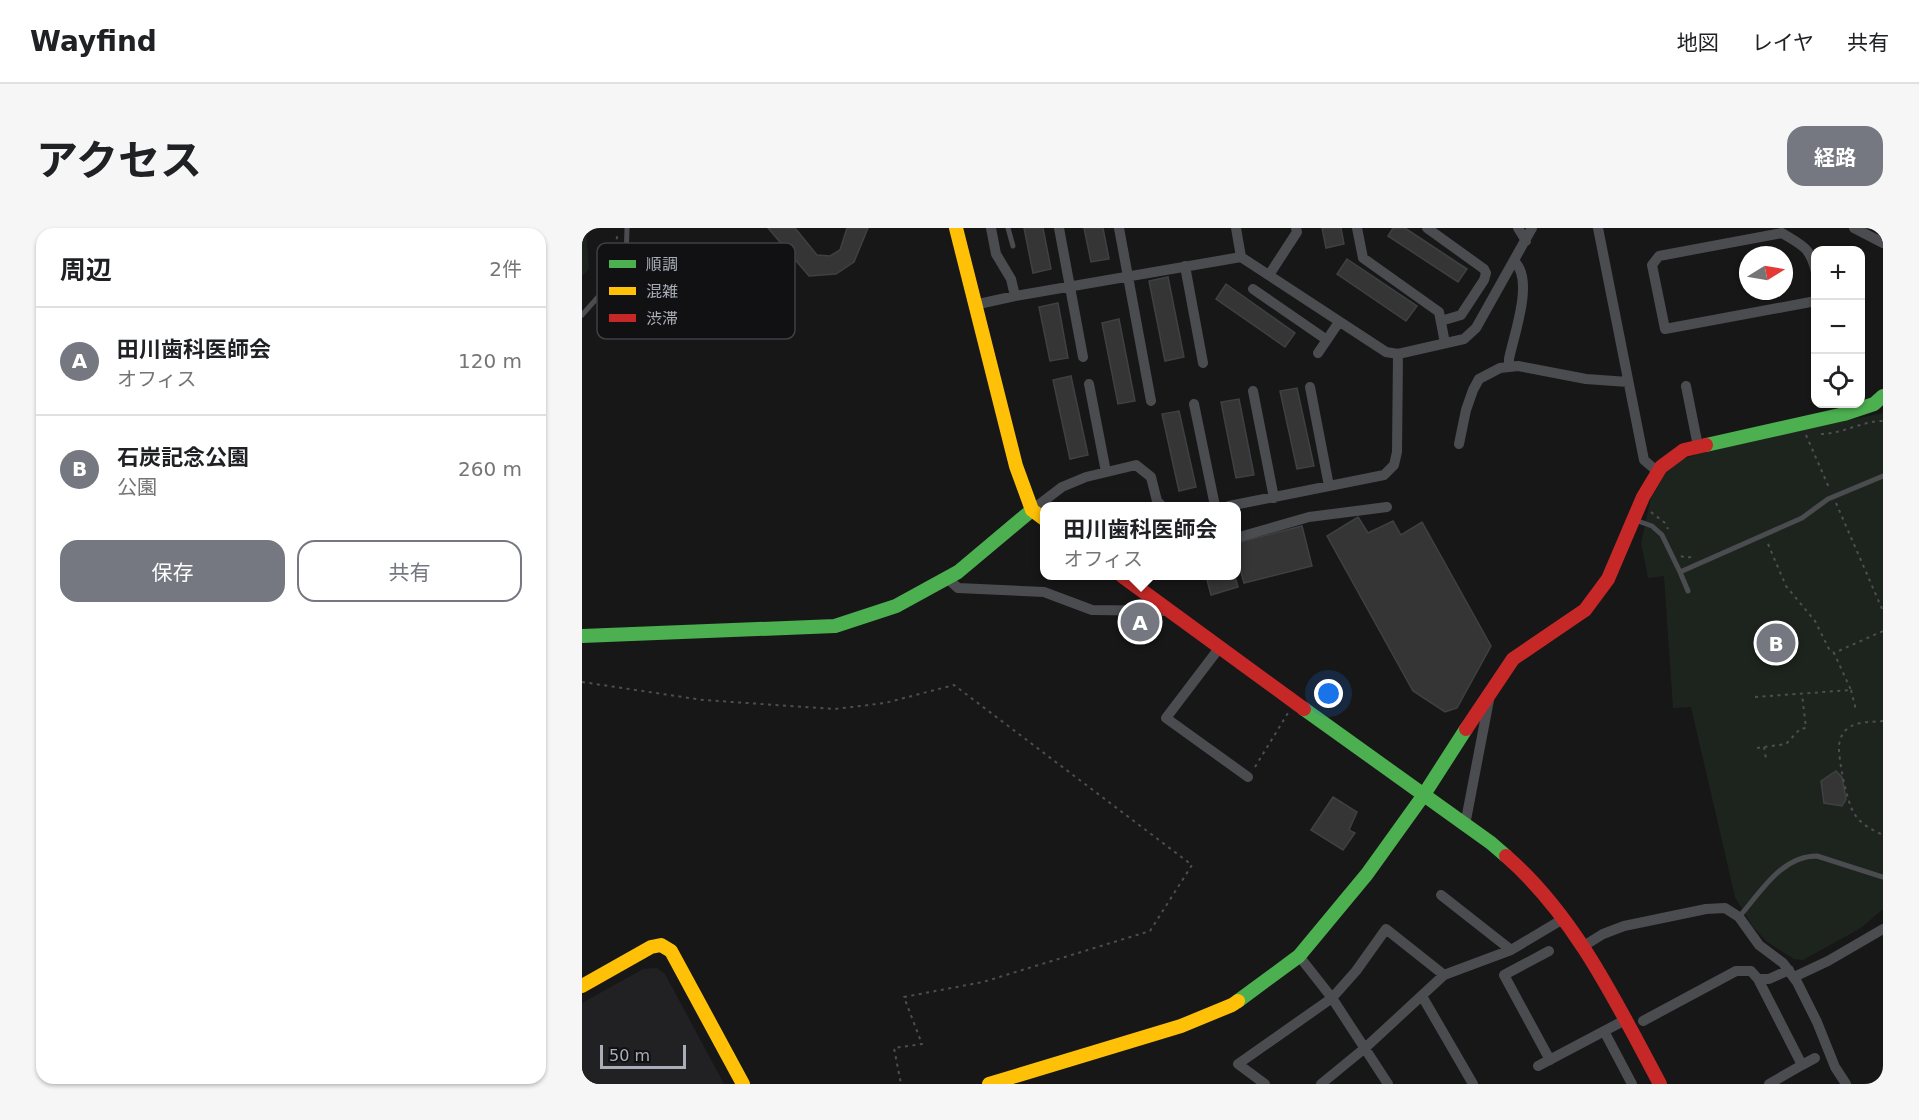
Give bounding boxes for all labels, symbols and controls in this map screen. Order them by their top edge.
text: Wayfind [30,25,157,58]
text: 地図 [1677,31,1719,55]
text: レイヤ [1752,31,1814,55]
text: 共有 [1847,31,1889,55]
button: 経路 [1787,126,1883,186]
text: アクセス [36,136,202,185]
legend [597,243,795,339]
north arrow [1739,246,1793,300]
map controls [1811,246,1865,408]
button: + [1811,246,1865,300]
text: 周辺 [60,255,112,285]
text: 順調 [646,255,678,274]
text: 2件 [489,257,522,281]
text: 混雑 [646,282,678,301]
button: − [1811,300,1865,354]
text: 渋滞 [646,309,678,328]
text: 田川歯科医師会 [117,337,271,362]
text: A [72,349,87,373]
text: 120 m [458,349,522,373]
button: locate [1811,354,1865,408]
text: オフィス [117,367,197,391]
text: 石炭記念公園 [117,445,249,470]
text: B [72,457,87,481]
text: 260 m [458,457,522,481]
text: 公園 [117,475,157,499]
popup [1040,502,1241,580]
text: 田川歯科医師会 [1063,517,1218,542]
button: 保存 [60,540,285,602]
button: 共有 [297,540,522,602]
text: オフィス [1063,547,1143,571]
pin: A [1120,600,1160,644]
pin: B [1756,620,1796,666]
your location [1314,679,1343,708]
scale bar [600,1042,686,1070]
text: 50 m [609,1046,650,1065]

